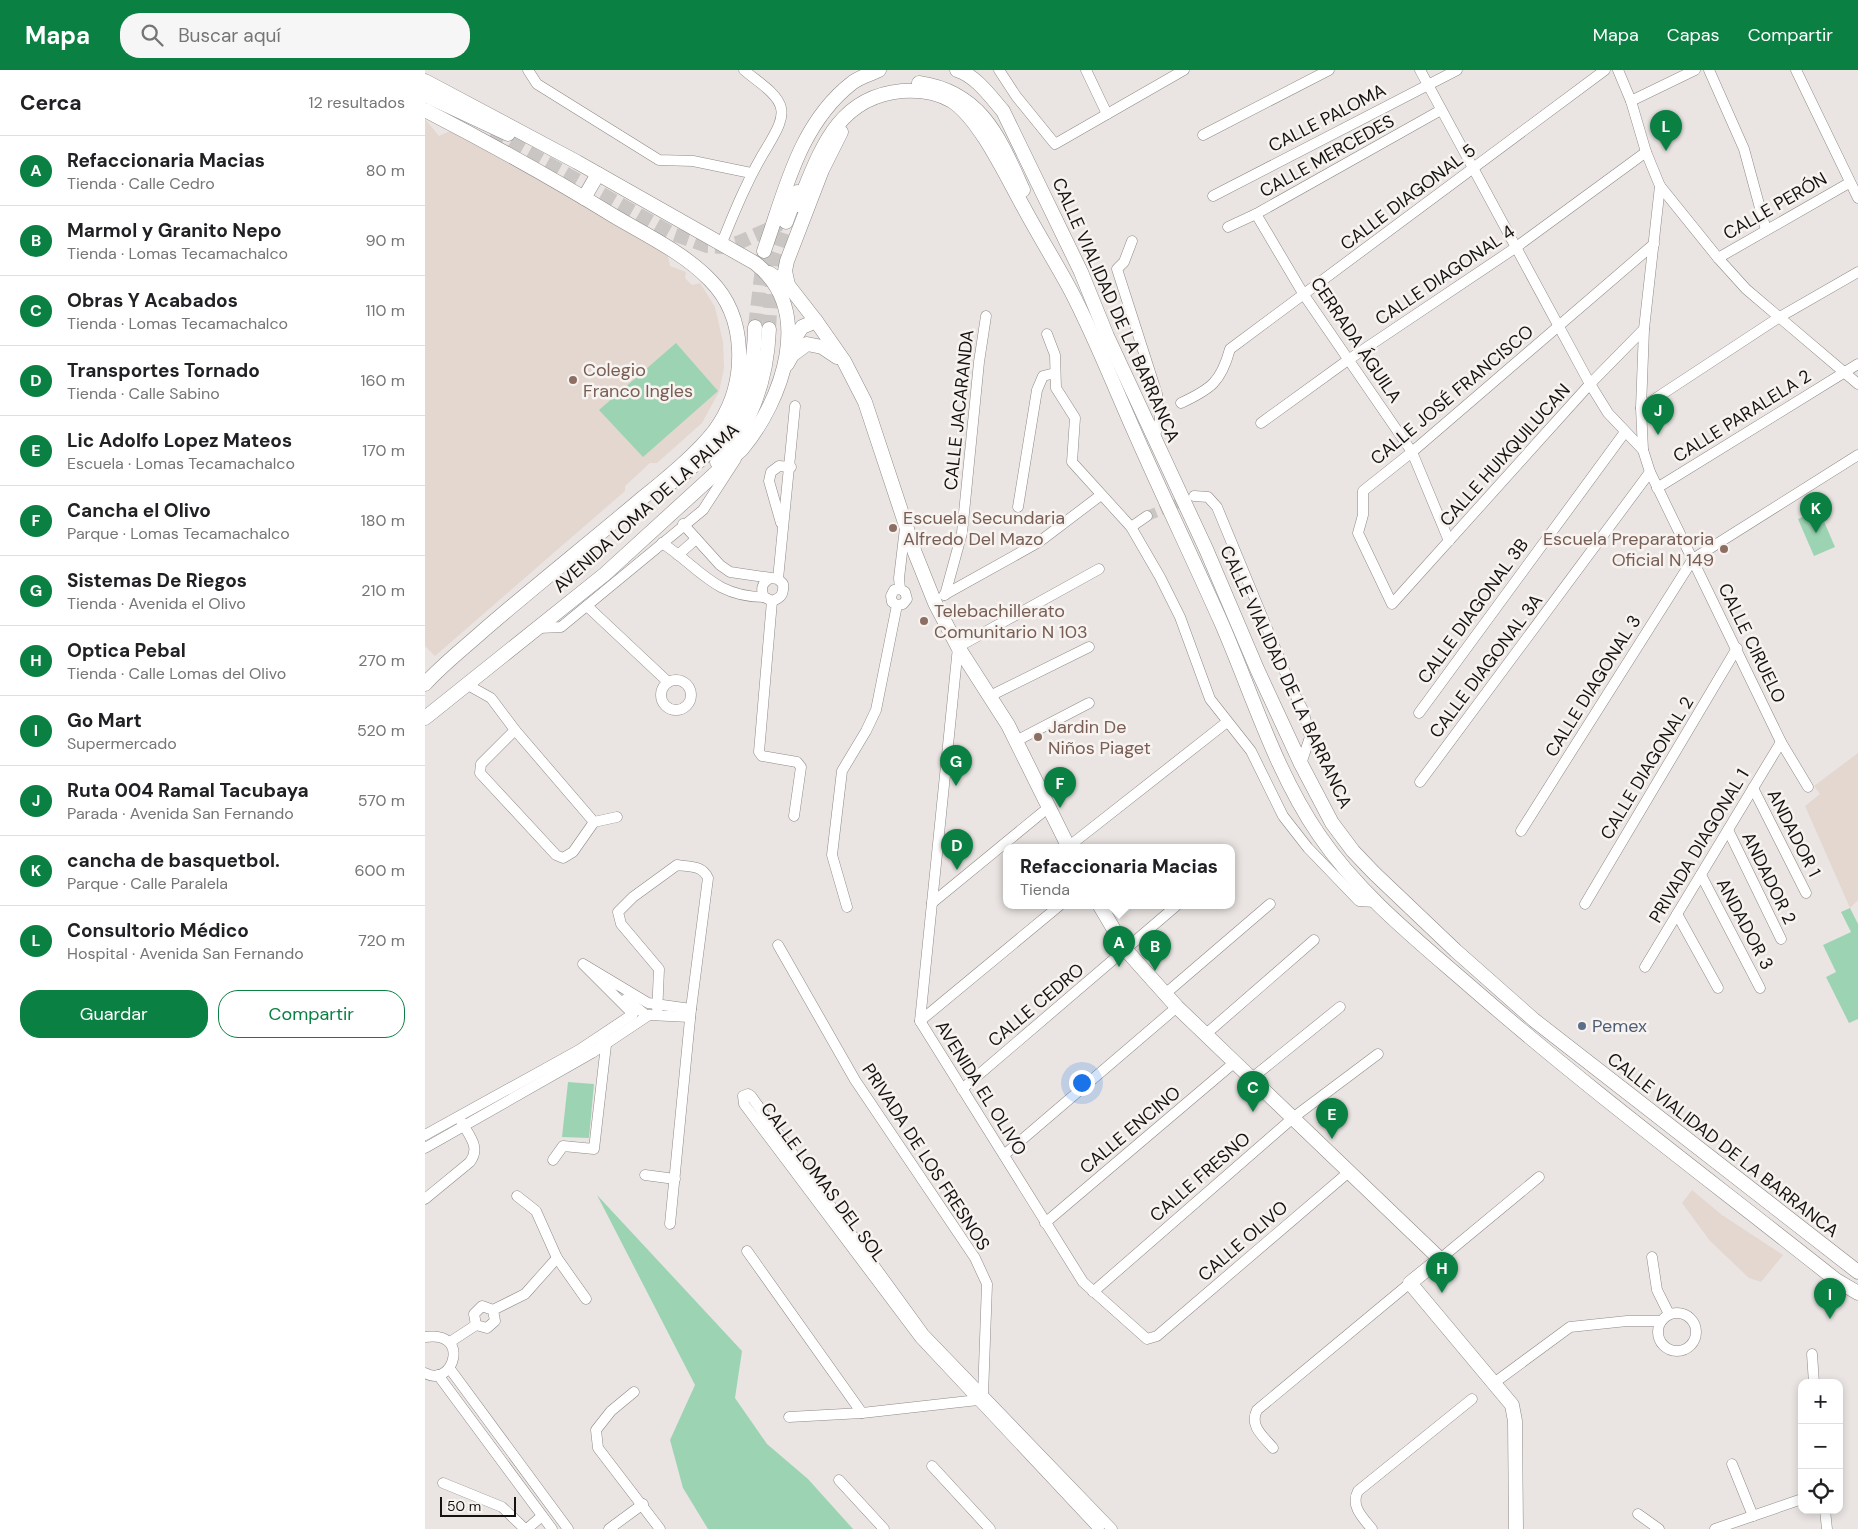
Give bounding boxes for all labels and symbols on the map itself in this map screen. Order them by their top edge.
street label: CALLE PALOMA [1264,78,1390,158]
street label: CALLE MERCEDES [1255,109,1399,203]
pin: L [1650,110,1682,151]
street label: CALLE DIAGONAL 5 [1335,138,1481,256]
street label: CALLE PERÓN [1719,167,1831,245]
street label: CALLE VIALIDAD DE LA BARRANCA [1047,174,1185,446]
street label: CALLE DIAGONAL 4 [1371,219,1520,331]
street label: CERRADA ÁGUILA [1305,272,1407,408]
street label: CALLE JOSÉ FRANCISCO [1365,320,1539,470]
street label: CALLE JACARANDA [939,329,979,491]
place label: Colegio Franco Ingles [583,358,693,403]
street label: CALLE PARALELA 2 [1669,364,1815,468]
marker: Colegio Franco Ingles [567,374,579,386]
street label: CALLE HUIXQUILUCAN [1434,378,1576,532]
pin: J [1642,394,1674,435]
street label: AVENIDA LOMA DE LA PALMA [548,418,744,598]
pin: K [1800,492,1832,533]
place label: Escuela Secundaria Alfredo Del Mazo [903,506,1065,551]
marker: Escuela Secundaria Alfredo Del Mazo [887,522,899,534]
place label: Escuela Preparatoria Oficial N 149 [1543,527,1714,572]
street label: CALLE DIAGONAL 3B [1412,533,1534,688]
street label: CALLE VIALIDAD DE LA BARRANCA [1214,542,1358,812]
marker: Escuela Preparatoria Oficial N 149 [1718,543,1730,555]
street label: CALLE CIRUELO [1713,579,1791,707]
street label: CALLE DIAGONAL 3A [1424,589,1548,743]
place label: Telebachillerato Comunitario N 103 [934,599,1088,644]
street label: CALLE DIAGONAL 3 [1540,610,1646,762]
marker: Telebachillerato Comunitario N 103 [918,615,930,627]
street label: CALLE DIAGONAL 2 [1595,692,1699,844]
place label: Jardin De Niños Piaget [1048,715,1151,760]
marker: Jardin De Niños Piaget [1032,731,1044,743]
pin: G [940,745,972,786]
street label: PRIVADA DIAGONAL 1 [1644,765,1754,927]
pin: F [1044,767,1076,808]
street label: ANDADOR 1 [1762,785,1826,881]
street label: ANDADOR 2 [1736,828,1802,928]
pin: D [941,829,973,870]
street label: ANDADOR 3 [1711,874,1779,974]
pin: A [1103,926,1135,967]
pin: B [1139,930,1171,971]
street label: CALLE CEDRO [983,958,1089,1052]
place label: Pemex [1592,1014,1647,1038]
street label: AVENIDA EL OLIVO [930,1016,1032,1160]
marker: Pemex [1576,1020,1588,1032]
street label: CALLE VIALIDAD DE LA BARRANCA [1602,1047,1844,1243]
street label: PRIVADA DE LOS FRESNOS [856,1059,996,1255]
your location [1069,1070,1095,1096]
pin: C [1237,1071,1269,1112]
street label: CALLE ENCINO [1075,1081,1185,1179]
street label: CALLE LOMAS DEL SOL [755,1097,891,1267]
pin: E [1316,1098,1348,1139]
street label: CALLE FRESNO [1145,1127,1255,1227]
street label: CALLE OLIVO [1193,1195,1293,1287]
pin: H [1426,1252,1458,1293]
pin: I [1814,1278,1846,1319]
scale bar [440,1494,516,1517]

